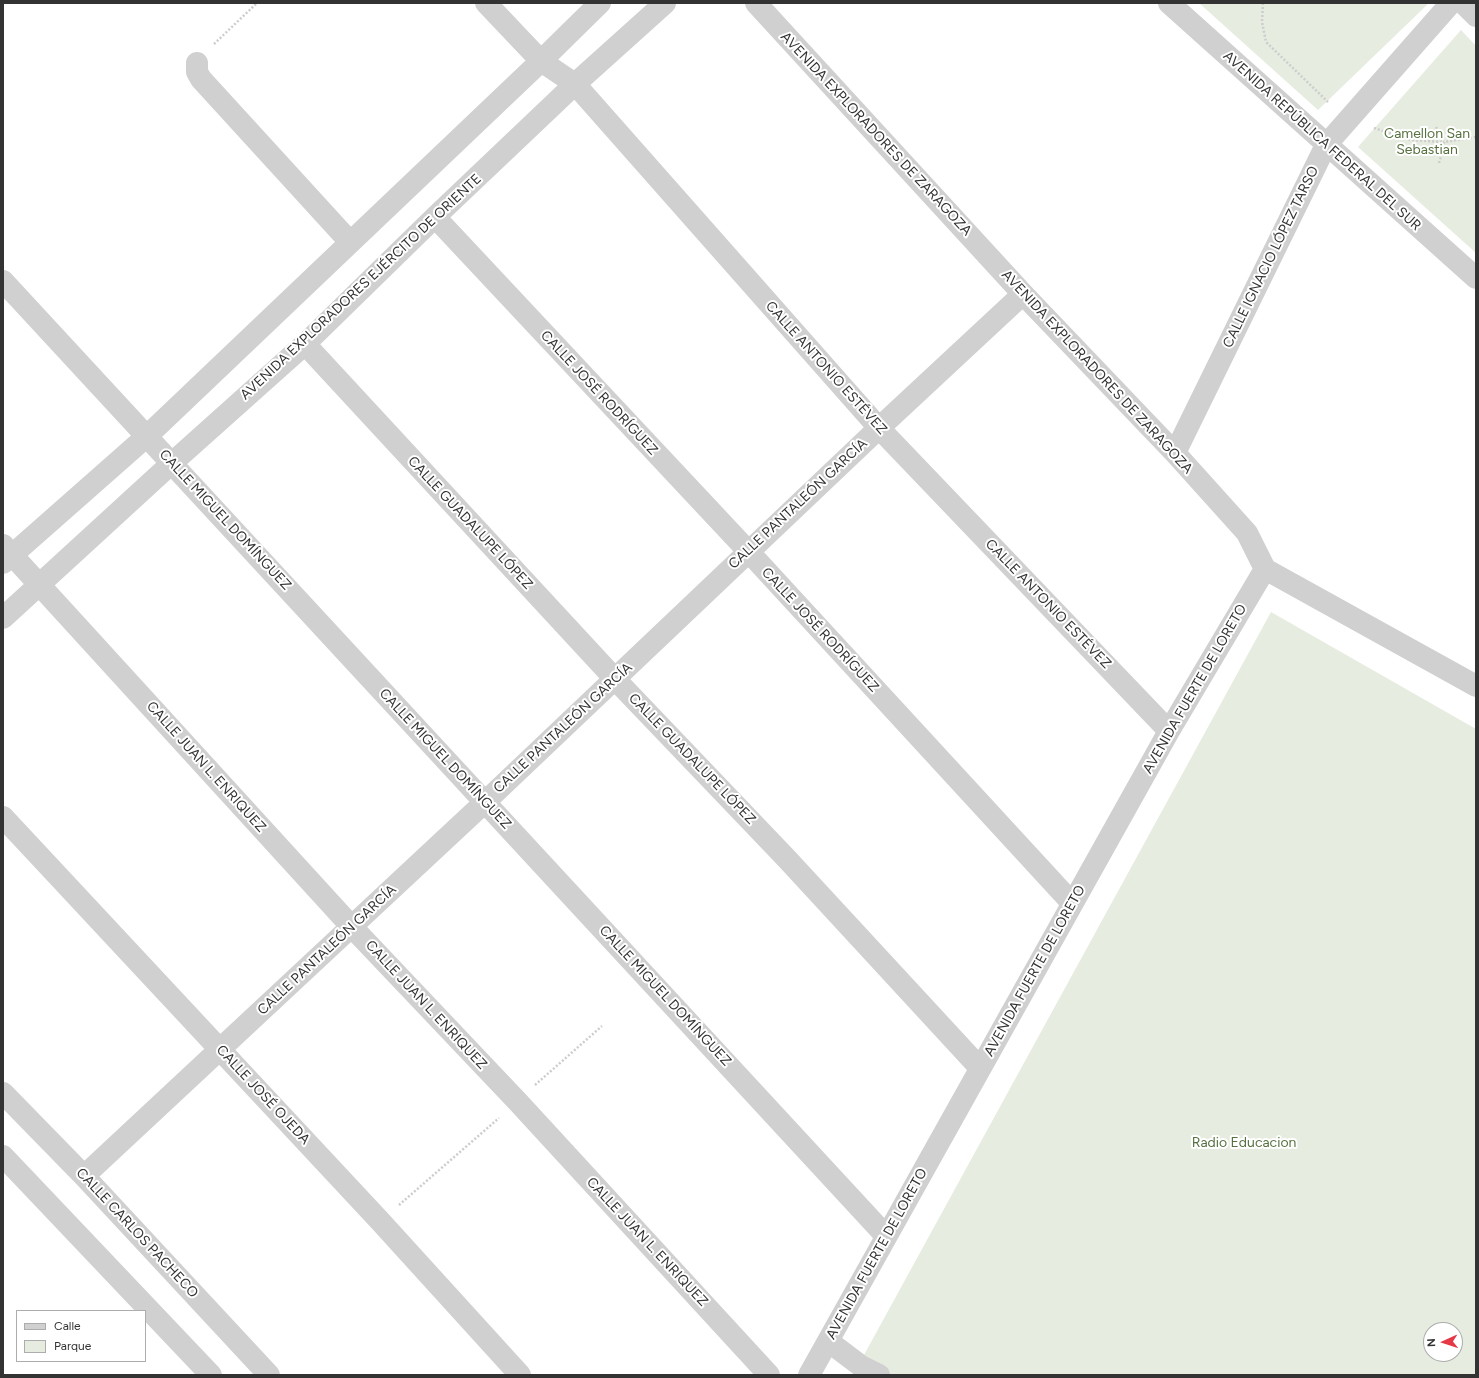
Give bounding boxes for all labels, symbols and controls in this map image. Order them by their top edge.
street label: AVENIDA EXPLORADORES DE ZARAGOZA [777,29,975,239]
street label: AVENIDA REPÚBLICA FEDERAL DEL SUR [1220,48,1424,234]
park label: Camellon San Sebastian [1384,126,1470,158]
street label: CALLE IGNACIO LÓPEZ TARSO [1220,163,1322,351]
street label: AVENIDA EXPLORADORES EJÉRCITO DE ORIENTE [237,171,485,403]
street label: AVENIDA EXPLORADORES DE ZARAGOZA [998,267,1196,477]
street label: CALLE ANTONIO ESTÉVEZ [762,298,890,438]
street label: CALLE JOSÉ RODRÍGUEZ [537,327,661,459]
street label: CALLE PANTALEÓN GARCÍA [725,435,871,573]
street label: CALLE MIGUEL DOMÍNGUEZ [155,446,295,594]
street label: CALLE GUADALUPE LÓPEZ [404,453,536,593]
street label: CALLE ANTONIO ESTÉVEZ [982,536,1114,672]
street label: CALLE JOSÉ RODRÍGUEZ [758,564,882,696]
street label: AVENIDA FUERTE DE LORETO [1139,601,1251,777]
street label: CALLE PANTALEÓN GARCÍA [490,659,636,797]
street label: CALLE MIGUEL DOMÍNGUEZ [375,685,515,833]
street label: CALLE GUADALUPE LÓPEZ [625,690,759,828]
street label: CALLE JUAN L. ENRIQUEZ [143,698,269,836]
street label: CALLE PANTALEÓN GARCÍA [254,881,400,1019]
street label: AVENIDA FUERTE DE LORETO [981,883,1089,1059]
street label: CALLE MIGUEL DOMÍNGUEZ [595,922,735,1070]
street label: CALLE JUAN L. ENRIQUEZ [362,937,490,1073]
street label: CALLE JOSÉ OJEDA [213,1042,313,1148]
park label: Radio Educacion [1192,1135,1296,1151]
street label: CALLE CARLOS PACHECO [72,1165,202,1301]
street label: AVENIDA FUERTE DE LORETO [823,1166,931,1342]
street label: CALLE JUAN L. ENRIQUEZ [583,1174,711,1310]
legend [16,1310,146,1362]
text: Calle [54,1319,81,1333]
north arrow [1423,1322,1463,1362]
text: N [1425,1338,1438,1347]
text: Parque [54,1339,91,1353]

